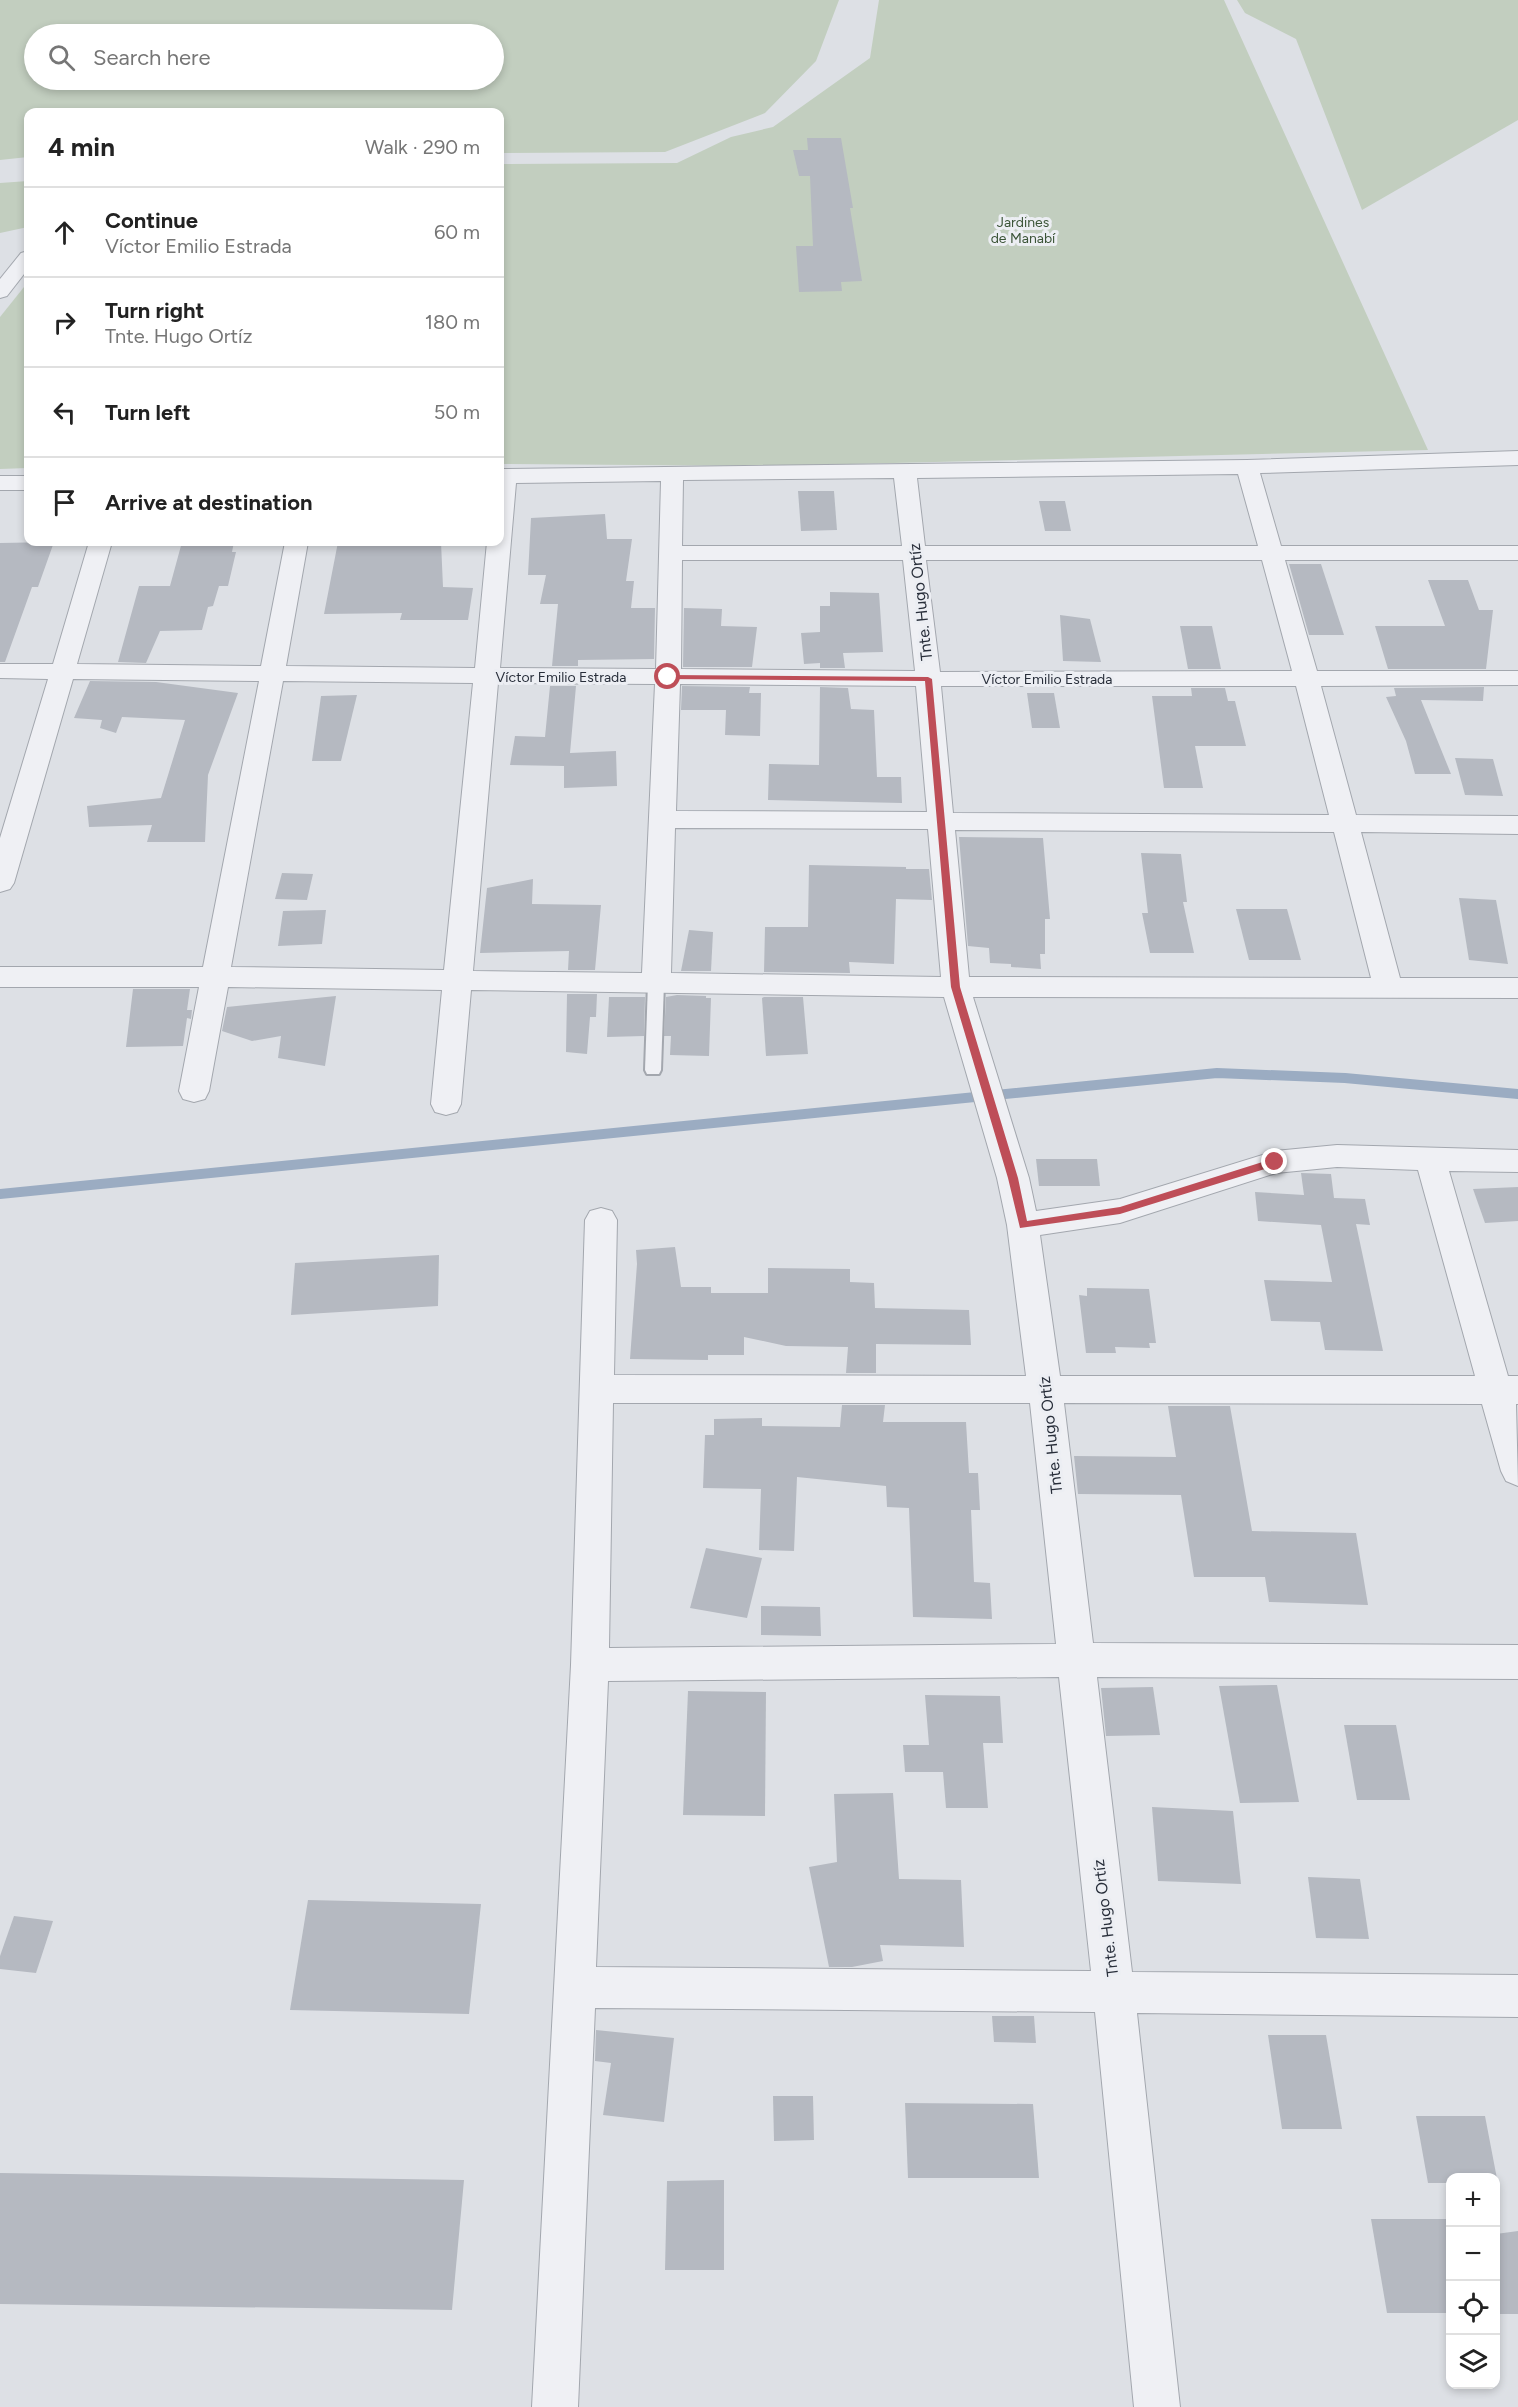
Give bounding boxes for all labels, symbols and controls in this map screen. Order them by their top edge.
search box [24,24,504,90]
icon: search [45,41,78,74]
text: Search here [93,44,211,71]
text: 4 min [48,131,115,163]
text: Walk · 290 m [365,135,480,159]
text: Continue [105,207,198,234]
park label: Jardines de Manabí [991,214,1056,247]
icon: ahead [48,216,81,249]
text: 60 m [434,220,480,244]
text: Víctor Emilio Estrada [105,234,292,258]
text: Turn right [105,297,204,324]
icon: right [48,306,81,339]
text: 180 m [425,310,480,334]
text: Tnte. Hugo Ortíz [105,324,253,348]
icon: left [48,396,81,429]
text: Turn left [105,399,191,426]
text: 50 m [434,400,480,424]
icon: arrive [48,486,81,519]
text: Arrive at destination [105,489,313,516]
street label: Tnte. Hugo Ortíz [905,542,936,662]
route start [654,663,680,689]
street label: Víctor Emilio Estrada [496,669,626,686]
street label: Víctor Emilio Estrada [982,671,1112,688]
route end [1261,1148,1287,1174]
street label: Tnte. Hugo Ortíz [1035,1375,1066,1495]
street label: Tnte. Hugo Ortíz [1089,1858,1122,1978]
map controls [1446,2173,1500,2389]
button: + [1446,2173,1500,2227]
button: − [1446,2227,1500,2281]
button: locate [1446,2281,1500,2335]
button: layers [1446,2335,1500,2389]

